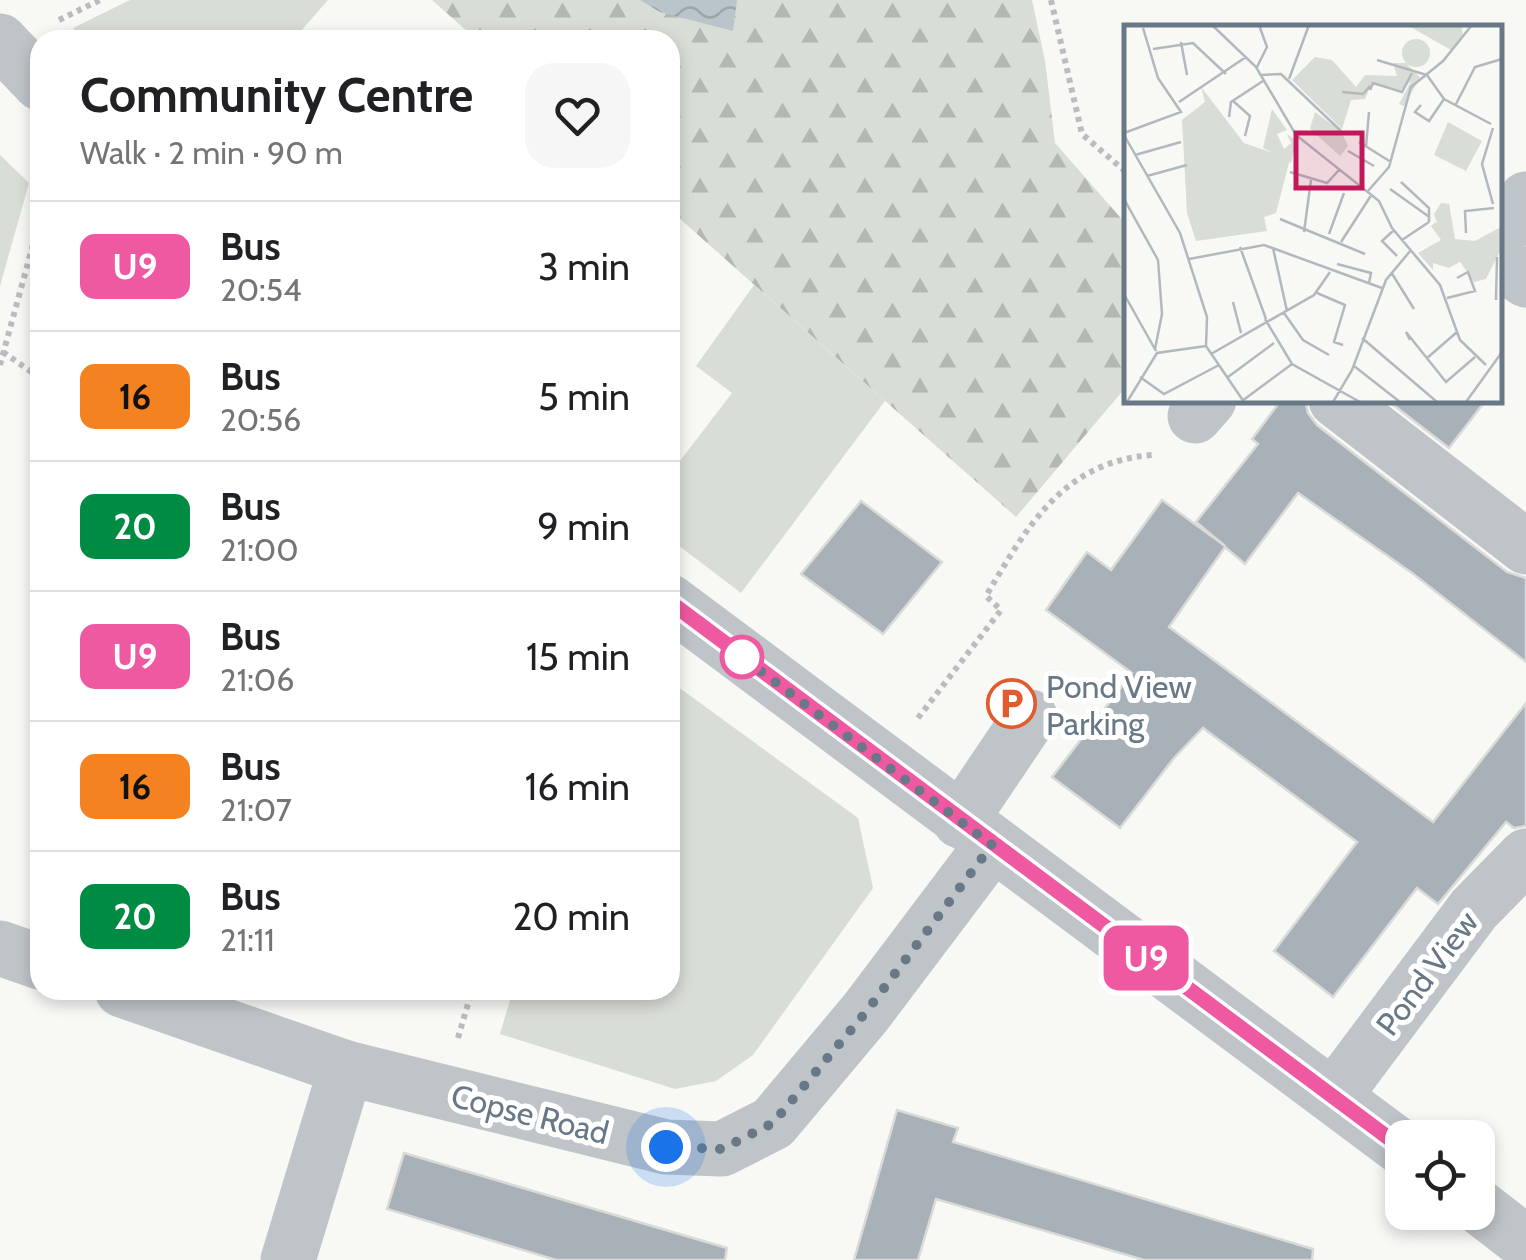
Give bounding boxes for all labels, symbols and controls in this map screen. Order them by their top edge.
inset map [1124,25,1501,402]
button: heart [525,63,630,168]
text: Community Centre [80,66,473,124]
text: Walk · 2 min · 90 m [80,133,343,172]
text: Bus [220,223,281,270]
text: 3 min [538,243,630,290]
text: U9 [113,245,157,288]
text: 20:54 [220,270,302,309]
text: Bus [220,353,281,400]
text: 5 min [538,373,630,420]
text: 16 [119,375,151,418]
text: 20:56 [220,400,301,439]
text: Bus [220,483,281,530]
text: 9 min [537,503,630,550]
text: 20 [113,505,157,548]
text: 21:00 [220,530,299,569]
text: Bus [220,613,281,660]
text: 15 min [526,633,630,680]
text: U9 [113,635,157,678]
unlabelled marker [721,636,763,678]
text: 21:06 [220,660,294,699]
place label: Pond View Parking [1046,667,1192,743]
parking icon: Pond View Parking [985,678,1037,730]
text: Bus [220,743,281,790]
text: 16 min [525,763,630,810]
text: 16 [119,765,151,808]
text: 21:07 [220,790,292,829]
text: Bus [220,873,281,920]
text: 20 min [512,893,630,940]
text: 20 [113,895,157,938]
street label: Pond View [1368,903,1486,1043]
text: 21:11 [220,920,275,959]
line badge: U9 [1101,926,1191,990]
text: U9 [1124,937,1168,980]
street label: Copse Road [447,1076,613,1152]
map controls [1385,1120,1495,1230]
button: locate [1385,1120,1495,1230]
your location [641,1122,691,1172]

